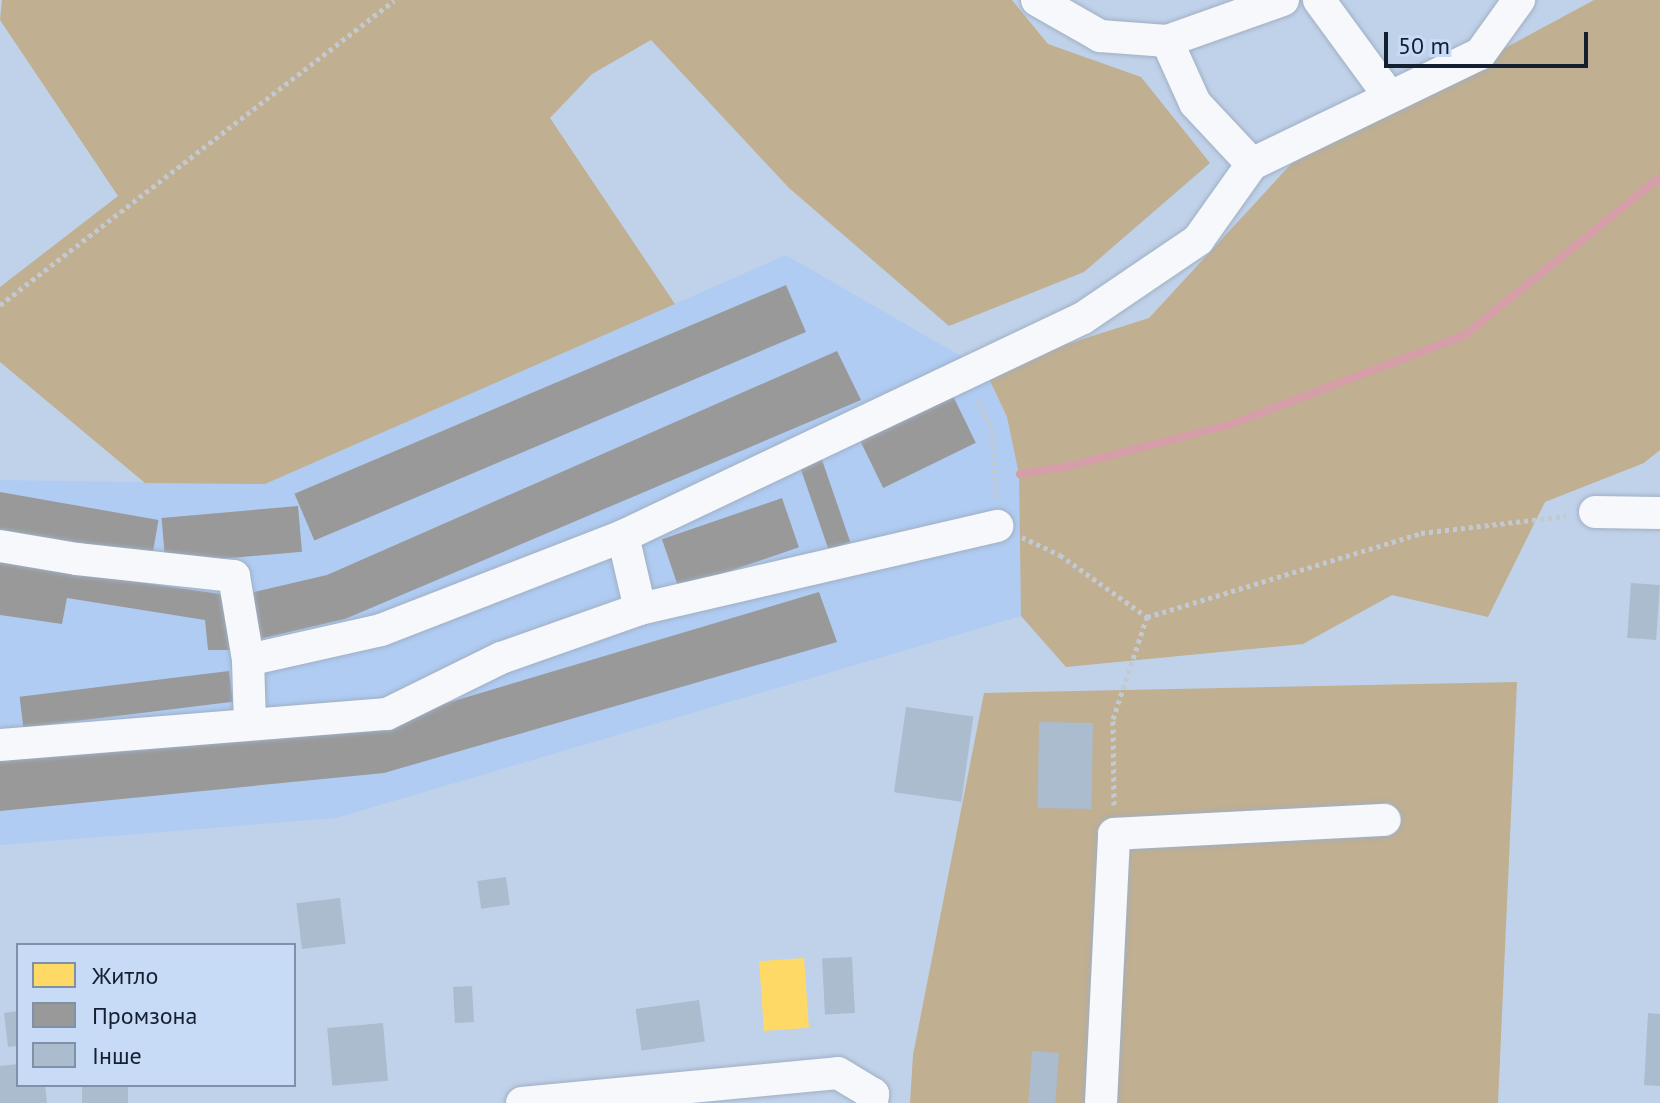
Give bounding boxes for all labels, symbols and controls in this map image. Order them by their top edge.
scale bar [1388,16,1592,66]
text: 50 m [1398,30,1450,61]
legend [16,943,296,1087]
text: Житло [92,960,158,991]
text: Промзона [92,1000,197,1031]
text: Інше [92,1040,142,1071]

